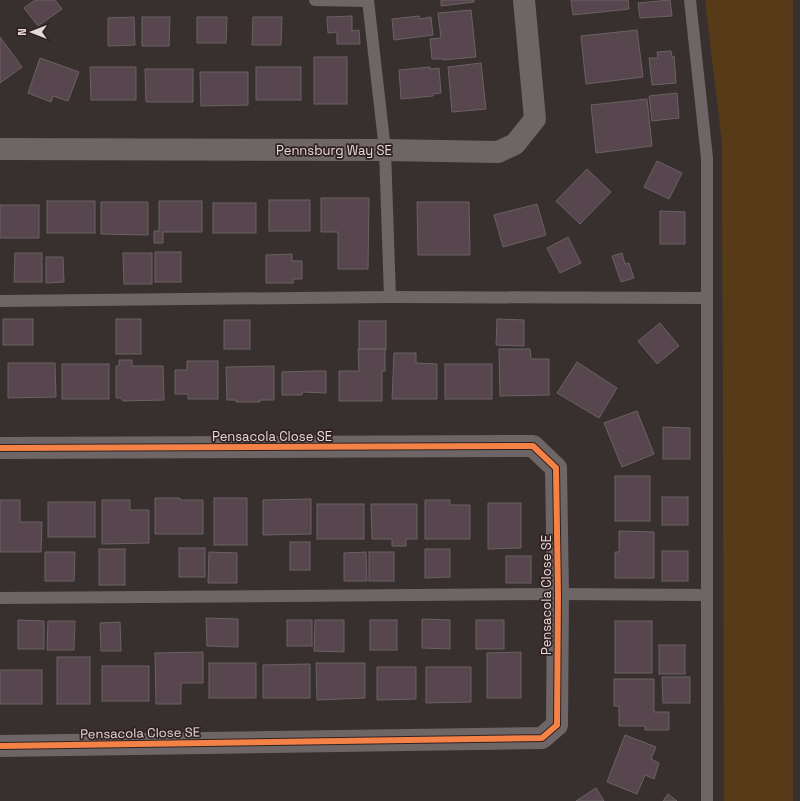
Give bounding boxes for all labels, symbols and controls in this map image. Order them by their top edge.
north arrow [12,12,52,52]
text: N [15,28,29,36]
street label: Pennsburg Way SE [276,142,392,159]
street label: Pensacola Close SE [212,428,332,445]
street label: Pensacola Close SE [538,535,555,655]
street label: Pensacola Close SE [80,723,200,743]

